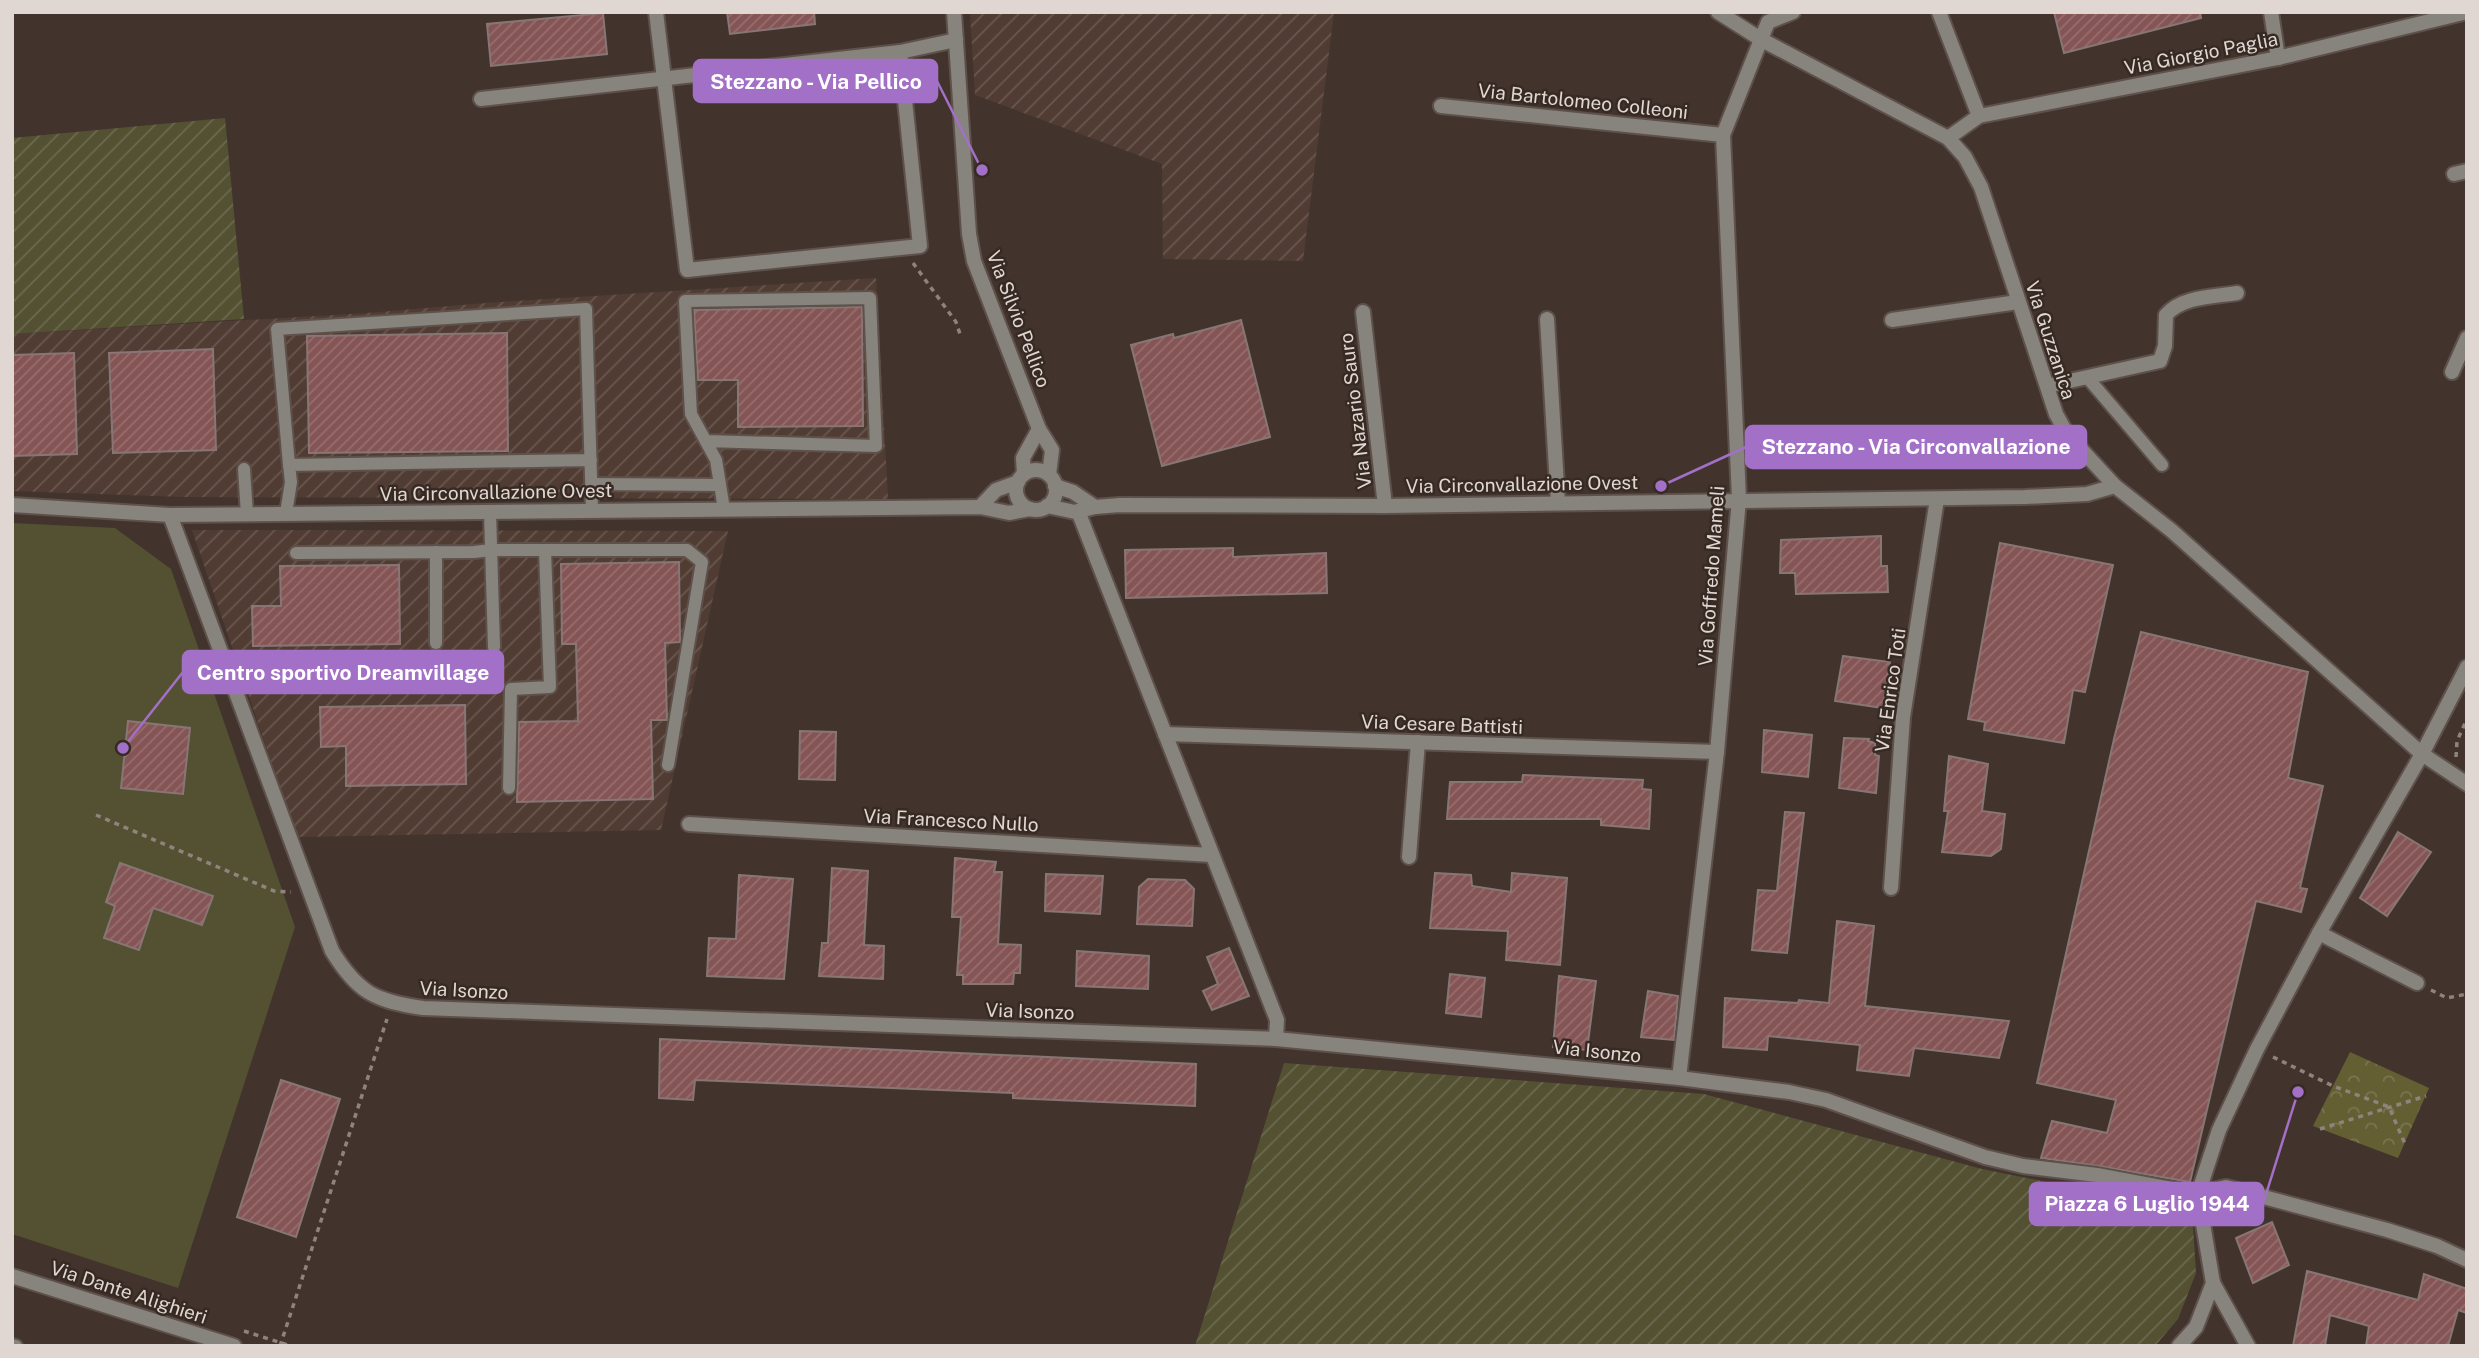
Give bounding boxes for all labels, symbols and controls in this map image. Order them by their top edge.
street label: Via Giorgio Paglia [2122,27,2280,79]
callout: Stezzano - Via Pellico [694,60,937,102]
text: Stezzano - Via Pellico [710,69,922,94]
street label: Via Bartolomeo Colleoni [1477,79,1689,123]
street label: Via Silvio Pellico [983,248,1055,390]
street label: Via Guzzanica [2022,278,2080,402]
street label: Via Nazario Sauro [1335,332,1375,490]
callout: Stezzano - Via Circonvallazione [1746,426,2086,468]
text: Stezzano - Via Circonvallazione [1761,434,2071,459]
street label: Via Circonvallazione Ovest [1406,471,1638,497]
street label: Via Circonvallazione Ovest [380,479,612,505]
street label: Via Goffredo Mameli [1694,485,1728,667]
street label: Via Enrico Toti [1870,627,1910,753]
callout: Centro sportivo Dreamvillage [183,651,503,693]
text: Centro sportivo Dreamvillage [197,660,489,685]
street label: Via Cesare Battisti [1361,710,1523,738]
street label: Via Francesco Nullo [863,804,1039,836]
street label: Via Isonzo [419,977,509,1003]
street label: Via Isonzo [985,998,1075,1024]
street label: Via Isonzo [1552,1035,1642,1067]
callout: Piazza 6 Luglio 1944 [2030,1183,2263,1225]
text: Piazza 6 Luglio 1944 [2044,1191,2250,1216]
street label: Via Dante Alighieri [48,1256,210,1328]

